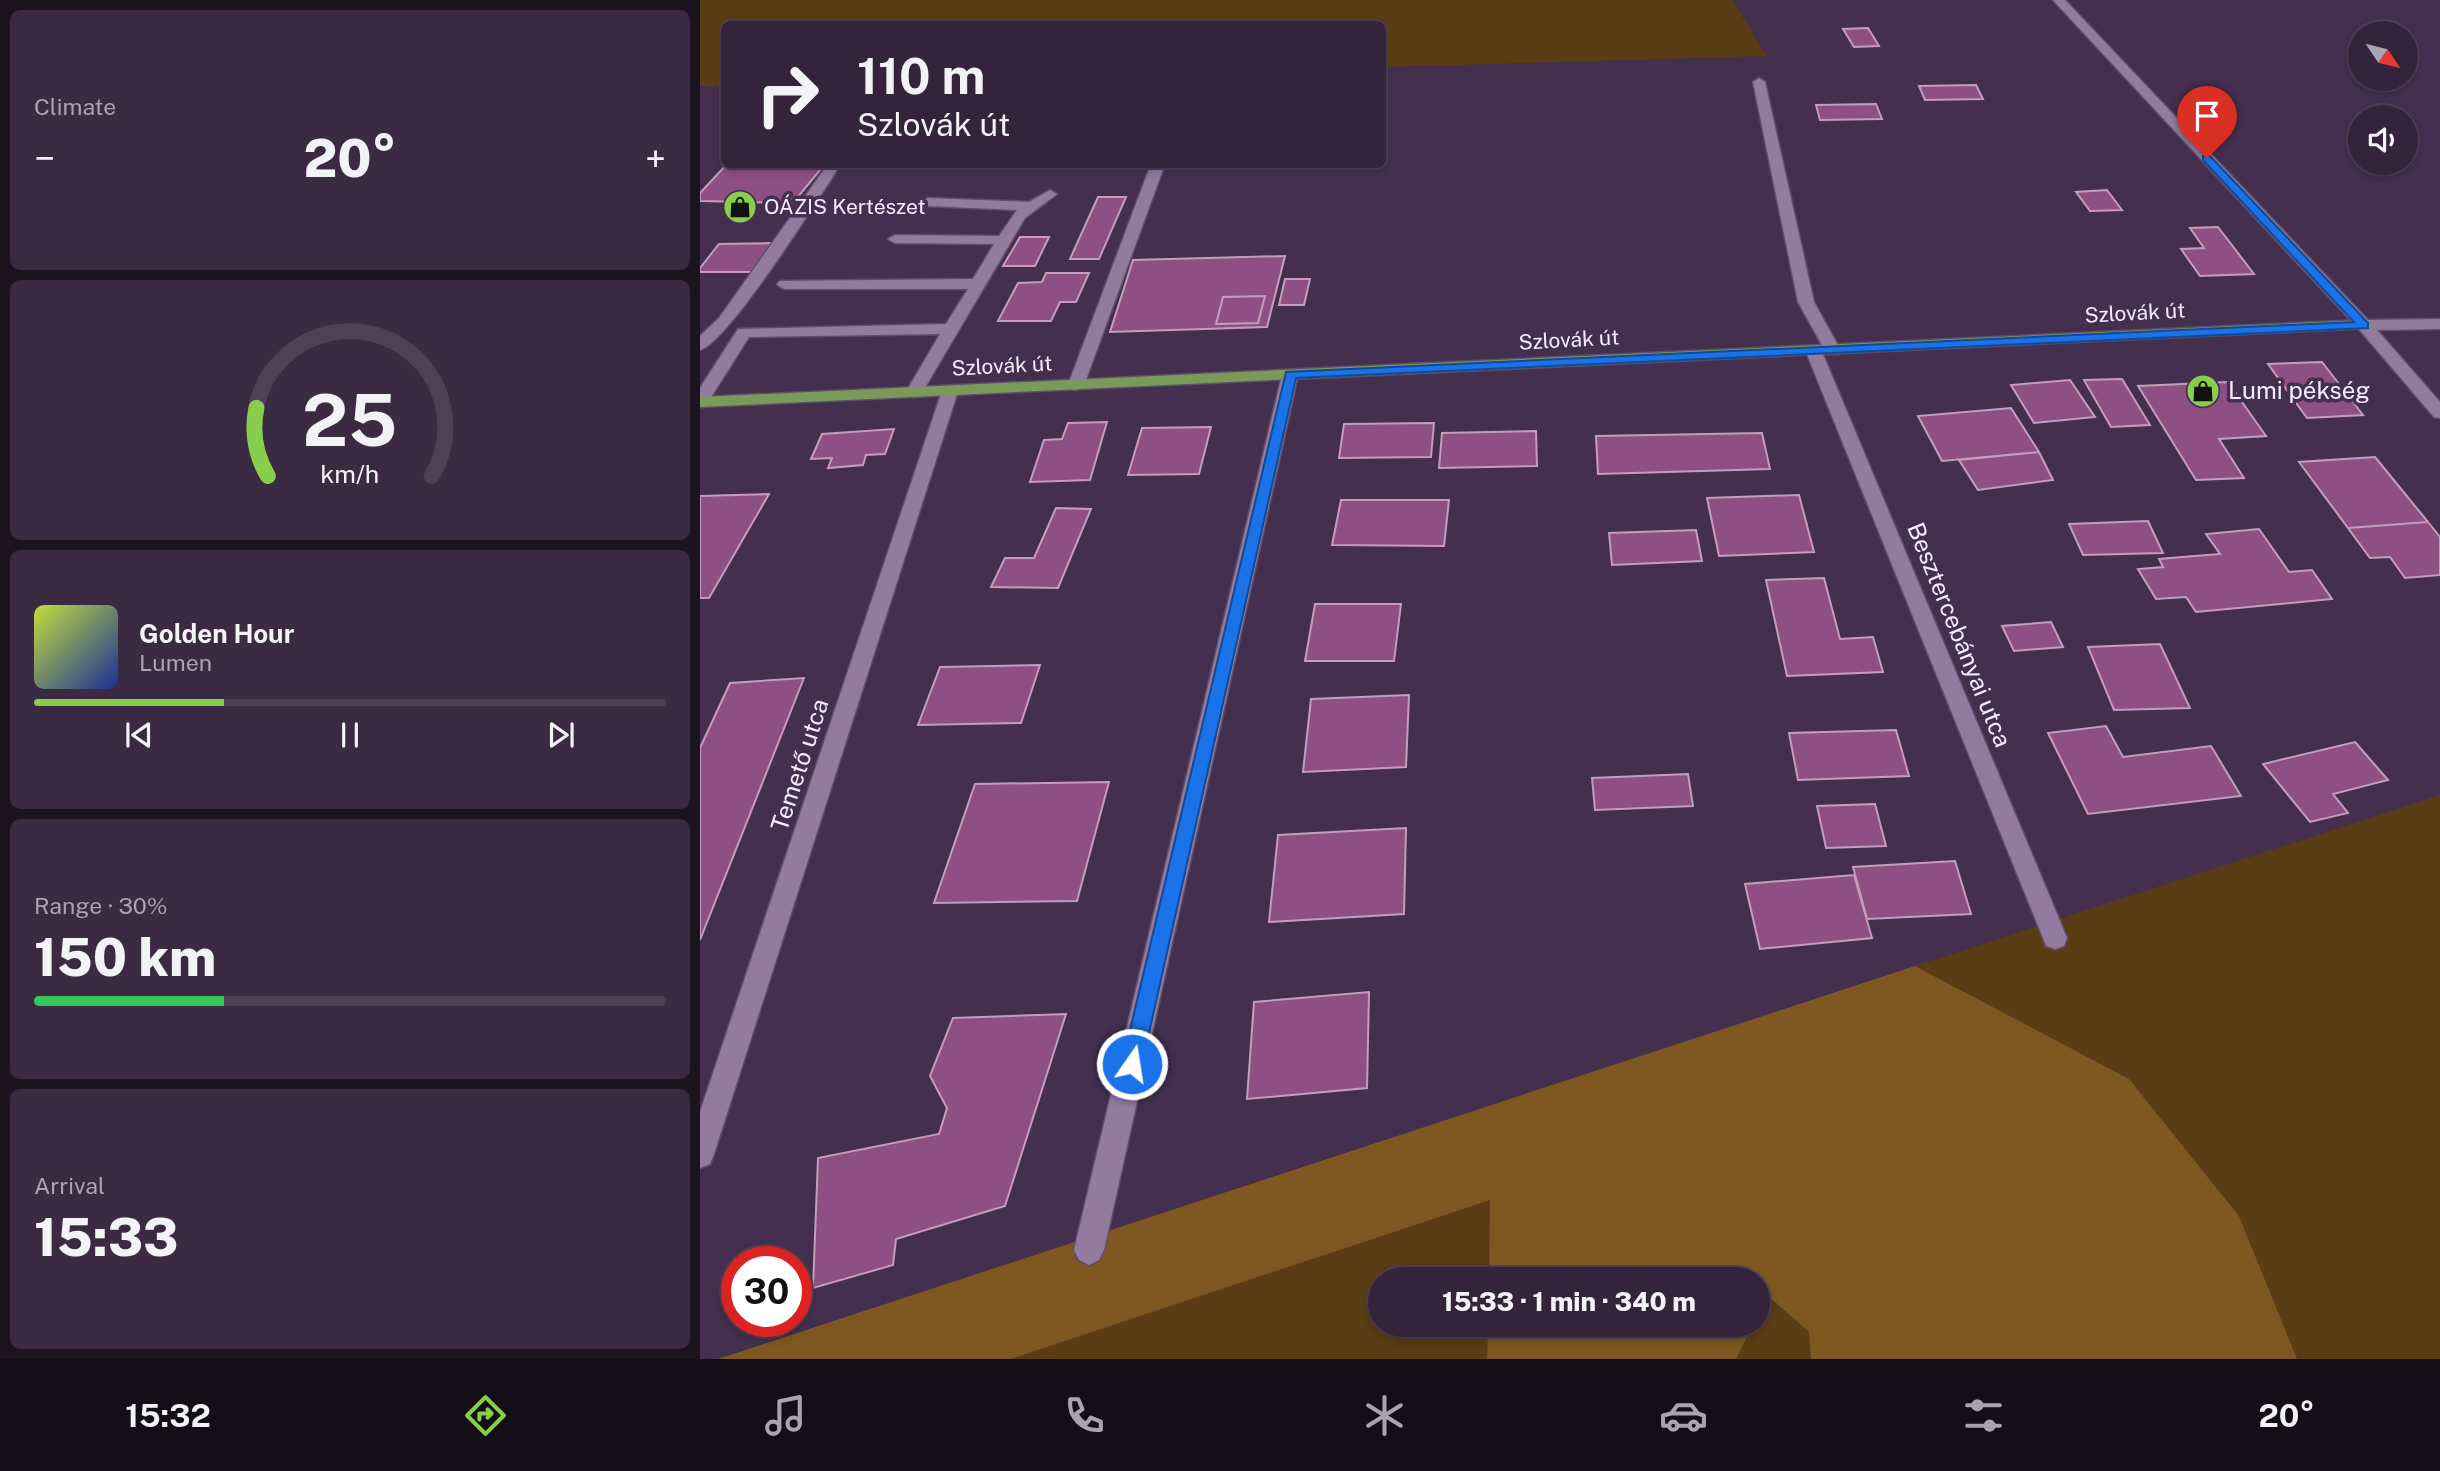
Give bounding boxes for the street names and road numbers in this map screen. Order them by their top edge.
street label: Szlovák út [2084,297,2186,328]
street label: Szlovák út [1518,324,1620,355]
street label: Szlovák út [951,350,1053,381]
street label: Besztercebányai utca [1902,518,2018,751]
street label: Temető utca [765,695,834,834]

